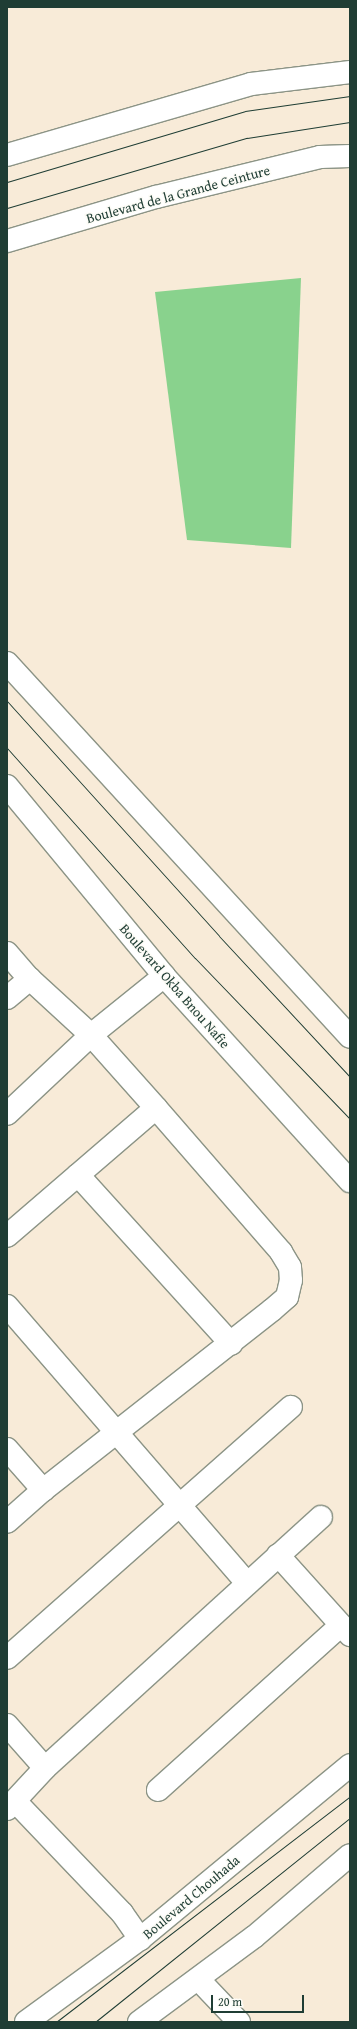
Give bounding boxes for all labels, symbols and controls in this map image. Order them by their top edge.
street label: Boulevard de la Grande Ceinture [84,161,272,227]
street label: Boulevard Okba Bnou Nafie [116,920,234,1052]
street label: Boulevard Chouhada [139,1852,243,1942]
scale bar [213,1987,306,2013]
text: 20 m [218,1993,242,2010]

